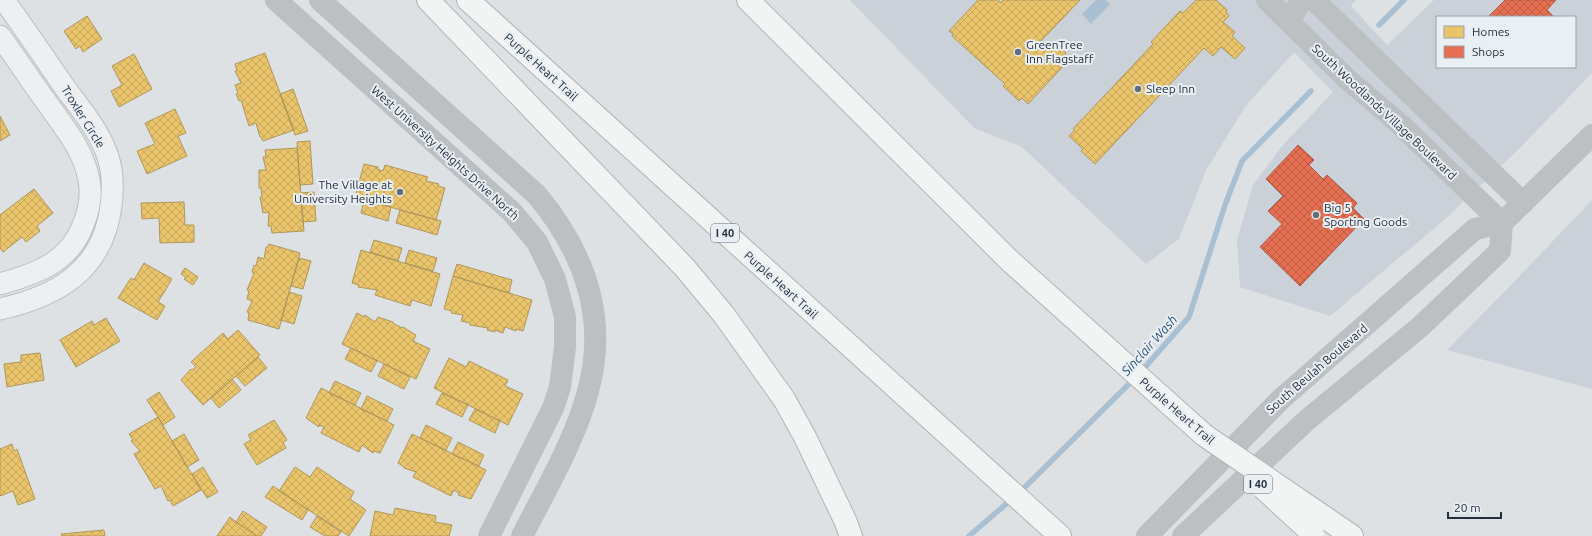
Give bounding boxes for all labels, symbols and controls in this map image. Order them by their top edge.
legend [1436,16,1576,68]
text: Homes [1472,25,1510,38]
street label: Purple Heart Trail [502,30,581,103]
place label: GreenTree Inn Flagstaff [1026,38,1094,65]
street label: South Woodlands Village Boulevard [1310,41,1459,182]
text: Shops [1472,45,1504,58]
marker: GreenTree Inn Flagstaff [1013,47,1023,57]
place label: Sleep Inn [1146,82,1195,95]
street label: Troxler Circle [59,83,108,150]
street label: West University Heights Drive North [369,83,522,222]
marker: Sleep Inn [1133,84,1143,94]
place label: The Village at University Heights [294,178,392,205]
marker: The Village at University Heights [395,187,405,197]
place label: Big 5 Sporting Goods [1324,201,1407,228]
marker: Big 5 Sporting Goods [1311,210,1321,220]
road number: I 40 [711,224,739,242]
street label: Purple Heart Trail [742,248,821,321]
water label: Sinclair Wash [1118,312,1180,379]
street label: South Beulah Boulevard [1264,321,1370,416]
street label: Purple Heart Trail [1137,375,1217,446]
road number: I 40 [1244,475,1272,493]
scale bar [1448,494,1501,520]
text: 20 m [1454,501,1481,514]

